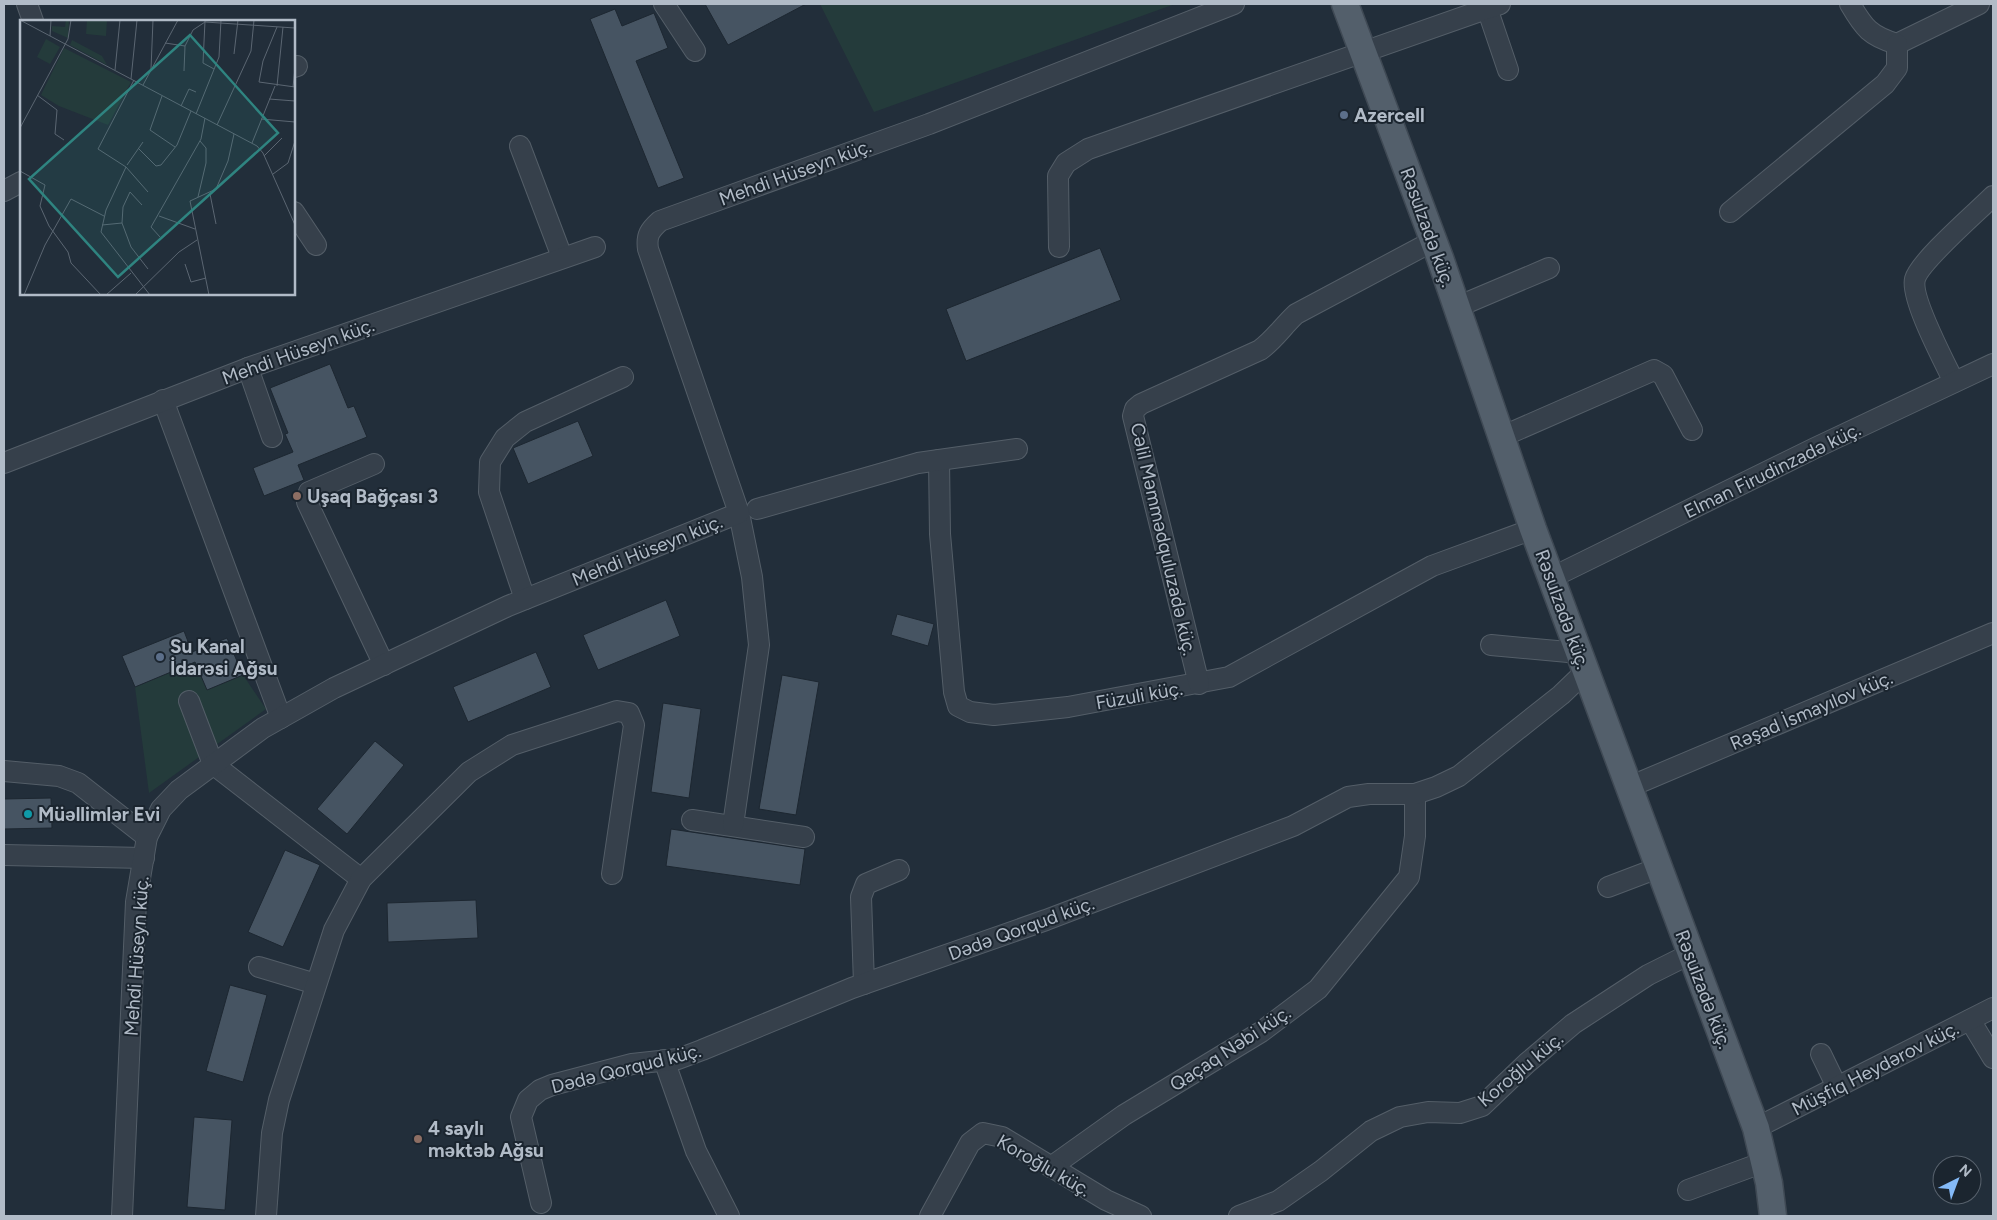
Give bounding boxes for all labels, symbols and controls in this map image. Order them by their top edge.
inset map [20,20,295,295]
place label: Azercell [1354,104,1425,127]
marker: Azercell [1338,109,1350,121]
street label: Mehdi Hüseyn küç. [716,134,875,211]
street label: Rəsulzadə küç. [1395,164,1460,290]
street label: Mehdi Hüseyn küç. [219,313,378,390]
street label: Elman Firudinzadə küç. [1680,418,1864,523]
street label: Cəlil Məmmədquluzadə küç. [1126,420,1202,658]
place label: Uşaq Bağçası 3 [307,485,438,508]
marker: Uşaq Bağçası 3 [291,490,303,502]
street label: Mehdi Hüseyn küç. [568,510,726,591]
street label: Rəsulzadə küç. [1530,546,1595,672]
place label: Su Kanal İdarəsi Ağsu [170,635,277,680]
marker: Su Kanal İdarəsi Ağsu [154,651,166,663]
street label: Rəşad İsmayılov küç. [1726,666,1896,755]
street label: Füzuli küç. [1094,677,1184,714]
place label: Müəllimlər Evi [38,803,160,826]
marker: Müəllimlər Evi [22,808,34,820]
street label: Mehdi Hüseyn küç. [119,875,154,1037]
street label: Dədə Qorqud küç. [945,891,1097,966]
street label: Rəsulzadə küç. [1670,926,1737,1052]
street label: Qaçaq Nəbi küç. [1165,1001,1295,1096]
street label: Müşfiq Heydərov küç. [1788,1016,1963,1121]
street label: Koroğlu küç. [1473,1027,1568,1112]
street label: Dədə Qorqud küç. [549,1039,704,1098]
place label: 4 saylı məktəb Ağsu [428,1117,544,1162]
street label: Koroğlu küç. [993,1129,1095,1202]
marker: 4 saylı məktəb Ağsu [412,1133,424,1145]
north arrow [1932,1155,1982,1205]
text: N [1956,1161,1975,1181]

